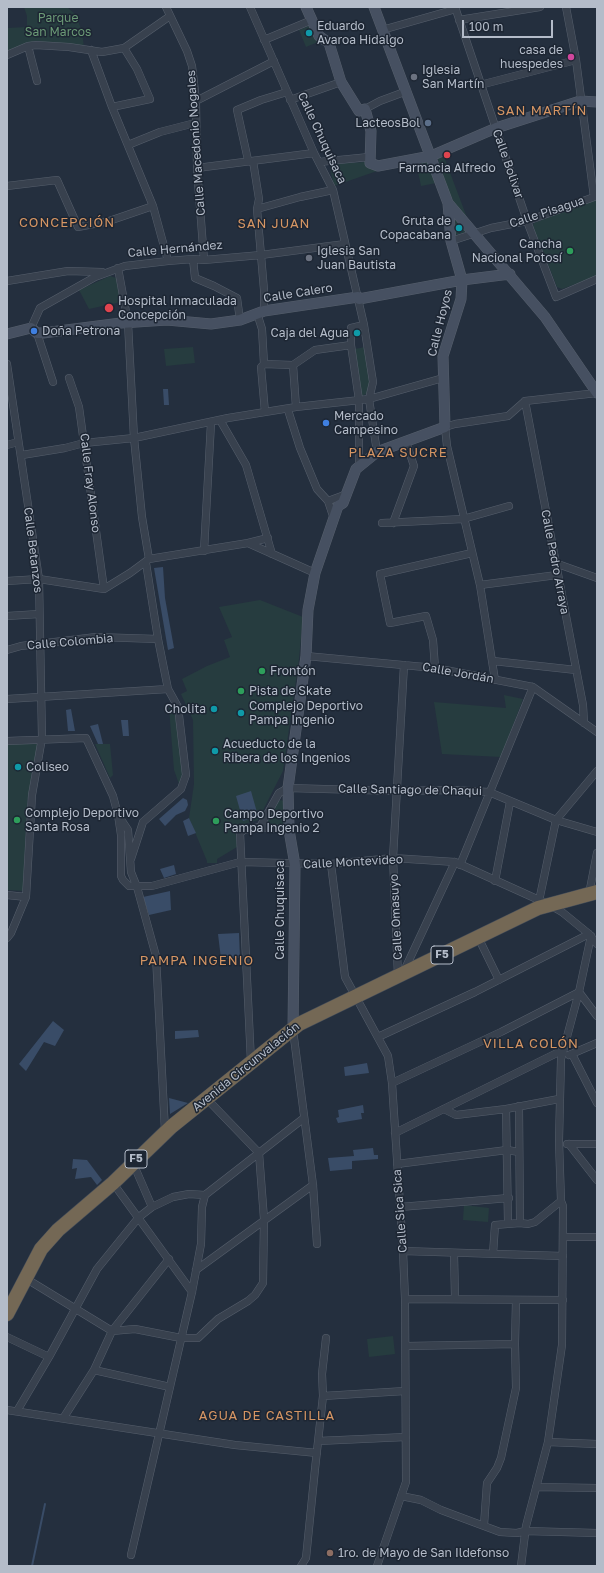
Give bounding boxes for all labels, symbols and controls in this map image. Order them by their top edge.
park label: Parque San Marcos [25,11,91,39]
scale bar [464,12,555,38]
place label: Eduardo Avaroa Hidalgo [317,19,404,47]
text: 100 m [469,19,503,34]
marker: Eduardo Avaroa Hidalgo [304,28,314,38]
place label: casa de huespedes [500,43,563,71]
marker: casa de huespedes [566,52,576,62]
place label: Iglesia San Martín [422,63,484,91]
street label: Calle Macedonio Nogales [184,70,208,216]
marker: Iglesia San Martín [409,72,419,82]
street label: Calle Chuquisaca [294,90,350,186]
district label: SAN MARTÍN [497,103,587,119]
place label: LacteosBol [355,116,420,130]
marker: LacteosBol [423,118,433,128]
street label: Calle Bolivar [489,127,527,201]
marker: Farmacia Alfredo [442,150,452,160]
place label: Farmacia Alfredo [398,161,496,175]
street label: Calle Pisagua [508,193,586,231]
place label: Gruta de Copacabana [380,214,451,242]
district label: CONCEPCIÓN [19,215,115,231]
district label: SAN JUAN [238,216,310,232]
marker: Gruta de Copacabana [454,223,464,233]
place label: Cancha Nacional Potosí [472,237,562,265]
street label: Calle Hernández [127,238,223,260]
place label: Iglesia San Juan Bautista [317,244,396,272]
marker: Cancha Nacional Potosí [565,246,575,256]
marker: Iglesia San Juan Bautista [304,253,314,263]
street label: Calle Calero [262,280,334,306]
street label: Calle Hoyos [425,288,455,358]
place label: Hospital Inmaculada Concepción [118,294,237,322]
marker: Hospital Inmaculada Concepción [103,302,115,314]
place label: Doña Petrona [42,324,120,338]
marker: Doña Petrona [29,326,39,336]
place label: Caja del Agua [271,326,349,340]
marker: Caja del Agua [352,328,362,338]
place label: Mercado Campesino [334,409,398,437]
marker: Mercado Campesino [321,418,331,428]
street label: Calle Fray Alonso [77,432,103,534]
district label: PLAZA SUCRE [348,445,448,461]
street label: Calle Betanzos [21,506,45,594]
street label: Calle Pedro Arraya [538,508,572,616]
street label: Calle Colombia [26,631,114,653]
street label: Calle Jordán [421,660,495,686]
place label: Frontón [270,664,316,678]
marker: Frontón [257,666,267,676]
place label: Pista de Skate [249,684,331,698]
marker: Pista de Skate [236,686,246,696]
place label: Complejo Deportivo Pampa Ingenio [249,699,363,727]
place label: Cholita [165,702,206,716]
marker: Cholita [209,704,219,714]
marker: Complejo Deportivo Pampa Ingenio [236,708,246,718]
place label: Acueducto de la Ribera de los Ingenios [223,737,350,765]
marker: Acueducto de la Ribera de los Ingenios [210,746,220,756]
place label: Coliseo [26,760,69,774]
marker: Coliseo [13,762,23,772]
street label: Calle Santiago de Chaqui [338,782,482,798]
place label: Complejo Deportivo Santa Rosa [25,806,139,834]
place label: Campo Deportivo Pampa Ingenio 2 [224,807,324,835]
marker: Complejo Deportivo Santa Rosa [12,815,22,825]
marker: Campo Deportivo Pampa Ingenio 2 [211,816,221,826]
street label: Calle Montevideo [303,852,403,872]
street label: Calle Chuquisaca [273,860,287,960]
street label: Calle Omasuyo [387,874,405,960]
road number: F5 [431,946,453,964]
district label: PAMPA INGENIO [140,953,254,969]
street label: Avenida Circunvalación [190,1019,302,1115]
district label: VILLA COLÓN [483,1036,579,1052]
road number: F5 [125,1150,147,1168]
street label: Calle Sica Sica [390,1169,410,1253]
district label: AGUA DE CASTILLA [199,1408,335,1424]
place label: 1ro. de Mayo de San Ildefonso [338,1546,509,1560]
marker: 1ro. de Mayo de San Ildefonso [325,1548,335,1558]

